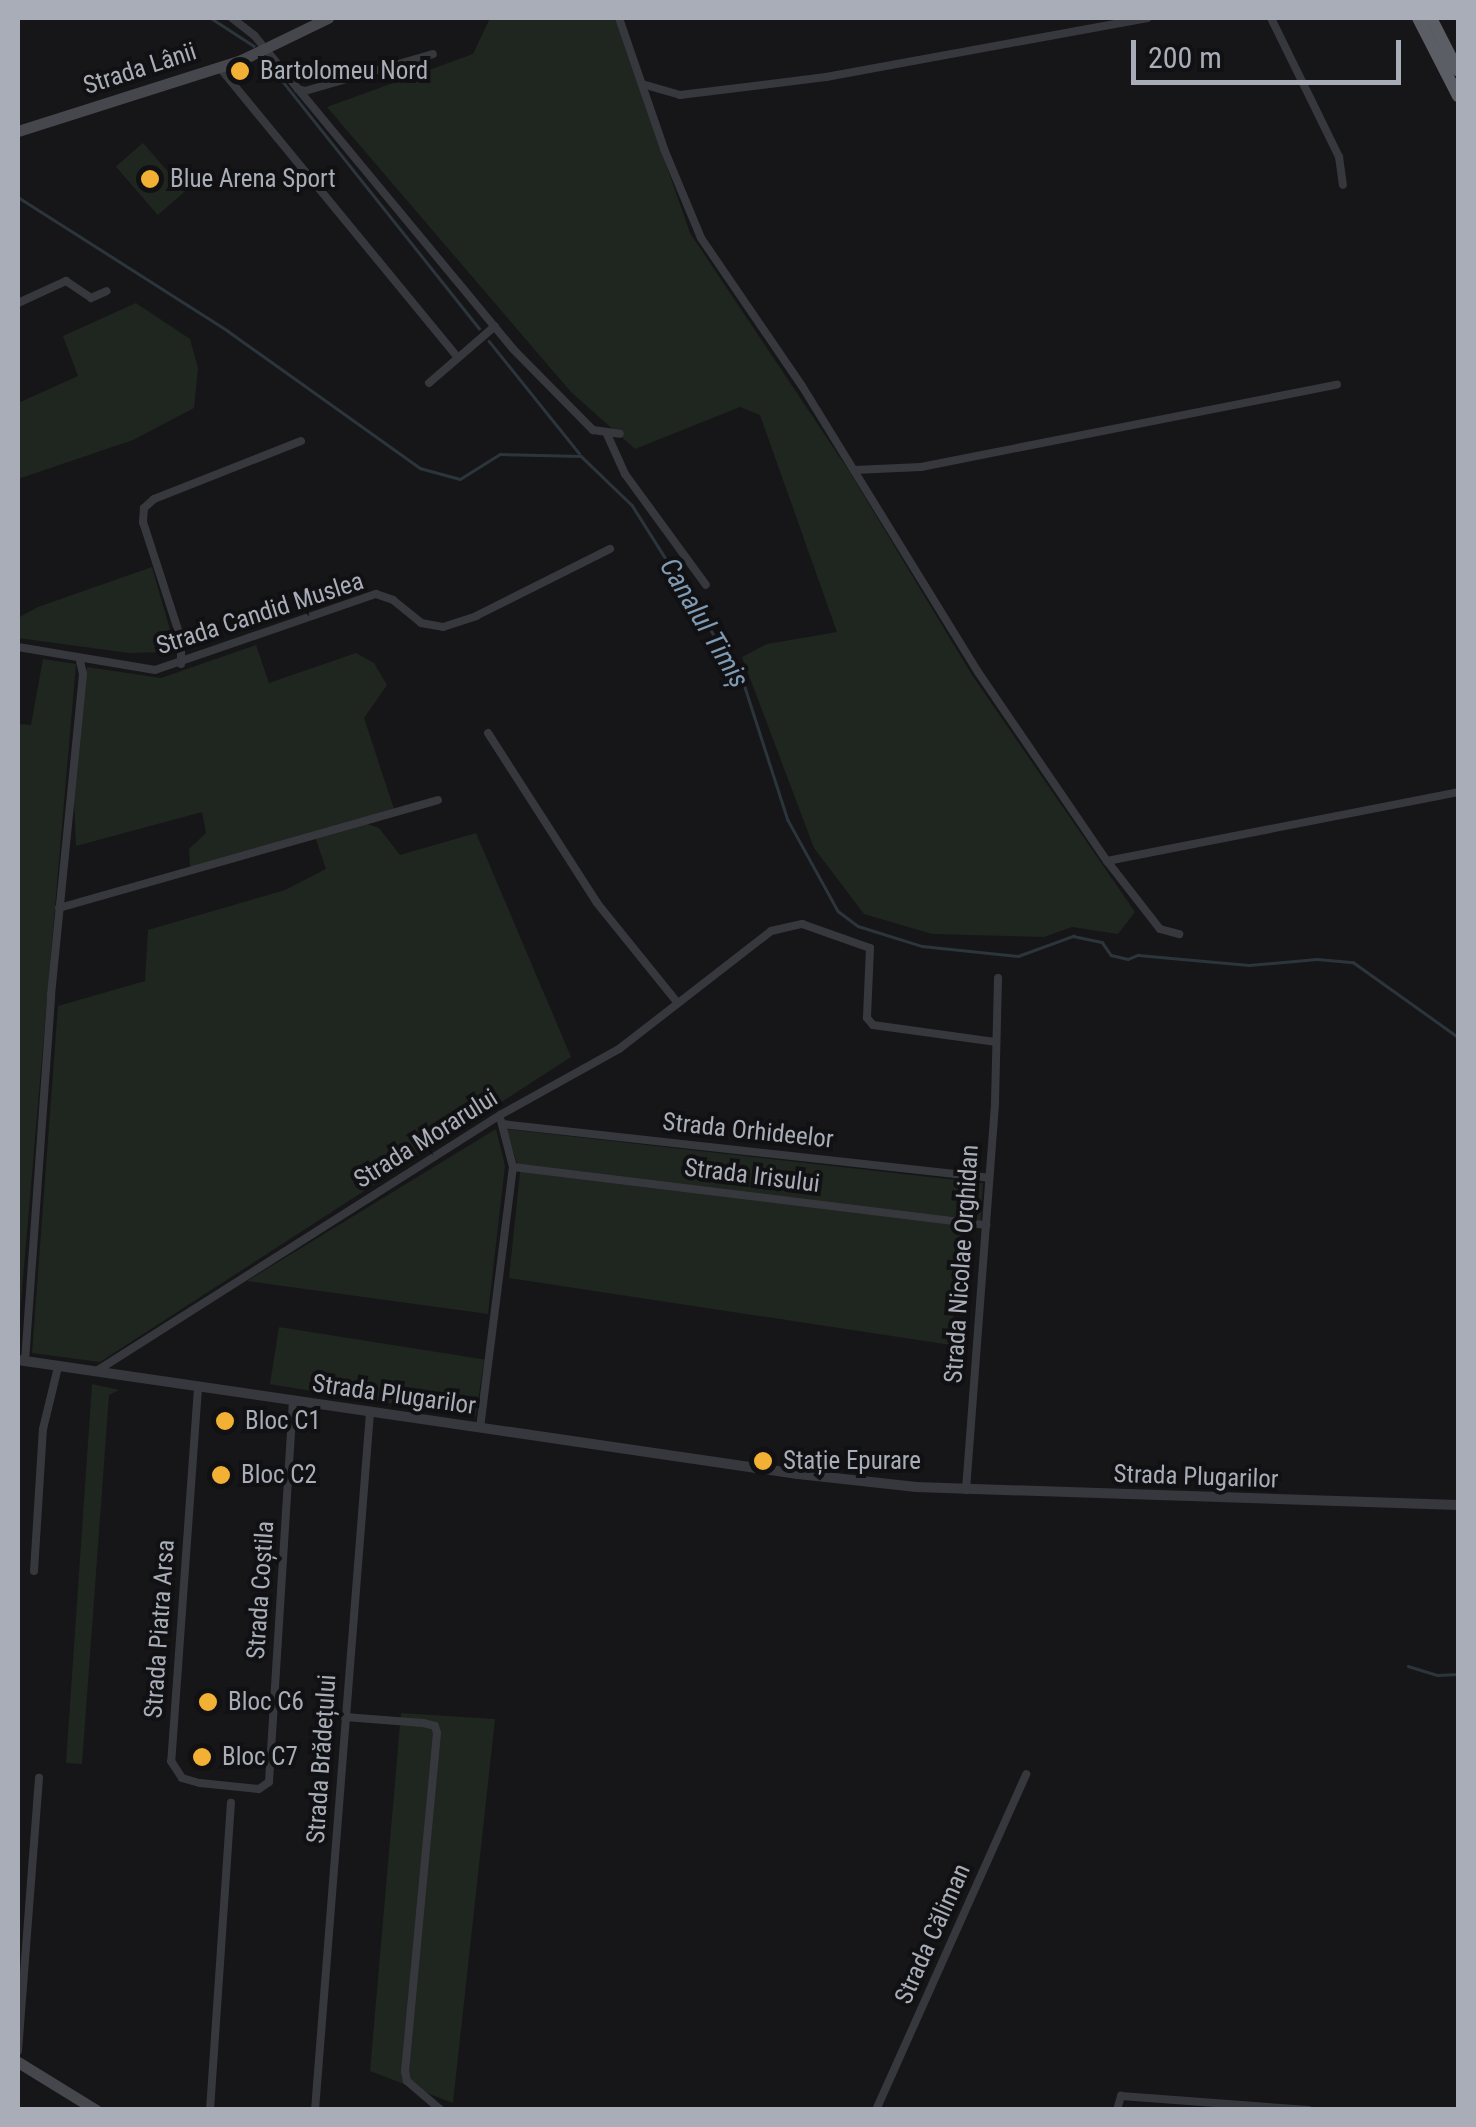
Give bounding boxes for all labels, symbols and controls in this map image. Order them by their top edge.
scale bar [1136,20,1406,82]
street label: Strada Lânii [80,37,200,101]
text: 200 m [1148,40,1222,75]
place label: Bartolomeu Nord [260,56,428,86]
marker: Bartolomeu Nord [229,60,251,82]
place label: Blue Arena Sport [170,164,336,194]
marker: Blue Arena Sport [139,168,161,190]
water label: Canalul Timiș [652,552,756,694]
street label: Strada Candid Muslea [153,566,367,662]
street label: Strada Morarului [349,1083,503,1195]
street label: Strada Orhideelor [661,1107,835,1155]
street label: Strada Nicolae Orghidan [939,1144,985,1384]
street label: Strada Irisului [683,1153,821,1199]
street label: Strada Plugarilor [310,1369,478,1421]
place label: Bloc C1 [245,1406,321,1436]
marker: Bloc C1 [214,1410,236,1432]
place label: Stație Epurare [783,1446,921,1476]
marker: Stație Epurare [752,1450,774,1472]
street label: Strada Plugarilor [1113,1459,1279,1495]
place label: Bloc C2 [241,1460,317,1490]
marker: Bloc C2 [210,1464,232,1486]
street label: Strada Coștila [241,1520,281,1660]
street label: Strada Piatra Arsa [139,1539,181,1719]
street label: Strada Brădețului [301,1673,343,1845]
place label: Bloc C6 [228,1687,304,1717]
marker: Bloc C6 [197,1691,219,1713]
place label: Bloc C7 [222,1742,298,1772]
marker: Bloc C7 [191,1746,213,1768]
street label: Strada Căliman [889,1859,977,2009]

